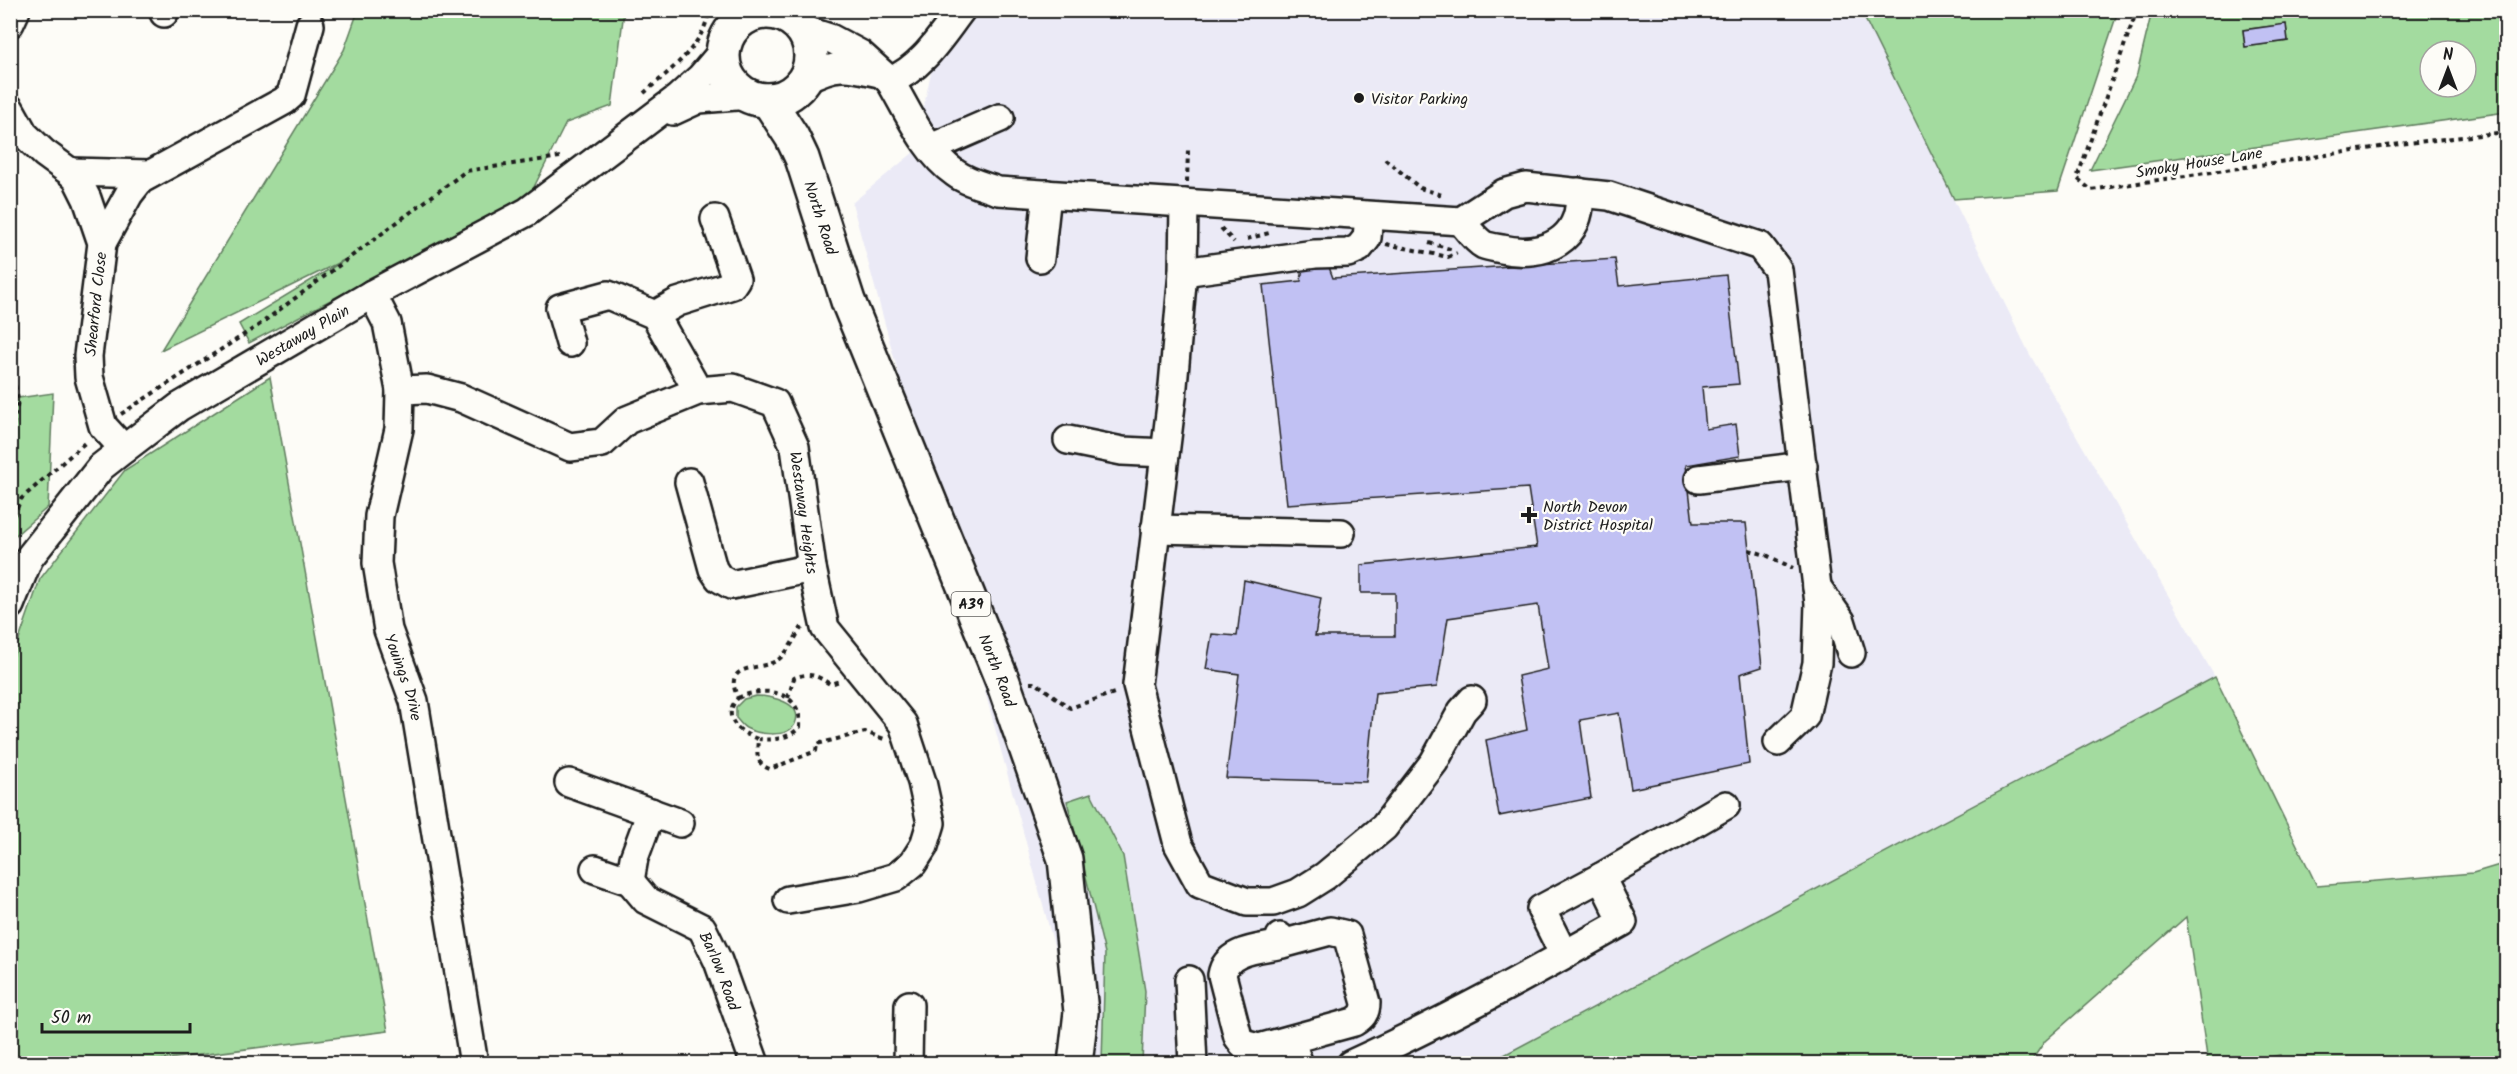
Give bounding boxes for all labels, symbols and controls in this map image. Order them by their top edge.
north arrow [2418,39,2478,99]
text: N [2443,43,2453,68]
place label: Visitor Parking [1371,87,1468,112]
marker: Visitor Parking [1352,91,1366,105]
street label: Smoky House Lane [2134,141,2264,186]
street label: North Road [796,178,844,259]
street label: Shearford Close [79,251,114,358]
street label: Westaway Plain [251,299,355,373]
street label: Westaway Heights [782,450,824,577]
place label: North Devon District Hospital [1543,495,1653,538]
marker: North Devon District Hospital [1520,506,1538,524]
road number: A39 [952,592,990,616]
street label: Youings Drive [376,630,428,723]
street label: North Road [971,630,1022,712]
street label: Barlow Road [691,928,746,1015]
scale bar [42,996,190,1034]
text: 50 m [51,1004,91,1033]

